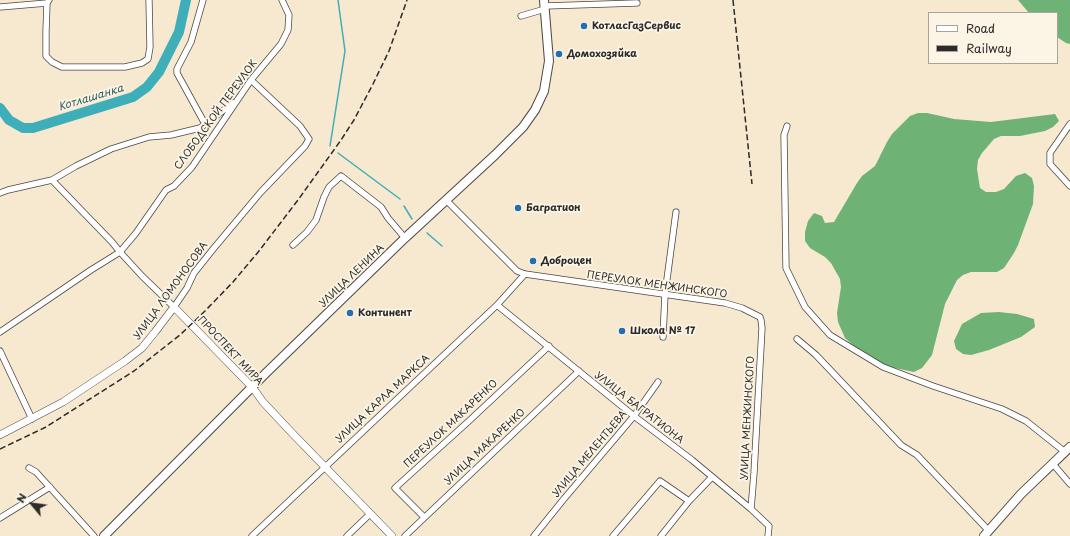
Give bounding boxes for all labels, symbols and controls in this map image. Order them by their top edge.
legend [928,12,1058,64]
text: Road [966,19,995,37]
place label: КотласГазСервис [592,20,681,32]
marker: КотласГазСервис [579,21,589,31]
text: Railway [966,39,1012,57]
place label: Домохозяйка [567,48,637,60]
marker: Домохозяйка [554,49,564,59]
street label: СЛОБОДСКОЙ ПЕРЕУЛОК [172,58,260,172]
water label: Котлашанка [57,82,125,114]
place label: Багратион [526,202,581,214]
marker: Багратион [513,203,523,213]
street label: УЛИЦА ЛОМОНОСОВА [132,240,210,342]
street label: УЛИЦА ЛЕНИНА [317,242,387,310]
place label: Доброцен [541,255,592,267]
marker: Доброцен [528,256,538,266]
street label: ПЕРЕУЛОК МЕНЖИНСКОГО [586,269,728,301]
place label: Континент [358,307,412,319]
marker: Континент [345,308,355,318]
street label: ПРОСПЕКТ МИРА [195,314,265,388]
place label: Школа № 17 [630,325,695,337]
marker: Школа № 17 [617,326,627,336]
street label: УЛИЦА КАРЛА МАРКСА [334,352,432,446]
street label: УЛИЦА МЕНЖИНСКОГО [739,356,757,480]
street label: УЛИЦА БАГРАТИОНА [592,370,686,446]
street label: ПЕРЕУЛОК МАКАРЕНКО [402,378,500,470]
street label: УЛИЦА МАКАРЕНКО [442,406,528,488]
street label: УЛИЦА МЕЛЕНТЬЕВА [550,408,630,500]
north arrow [12,484,52,524]
text: N [12,490,31,506]

